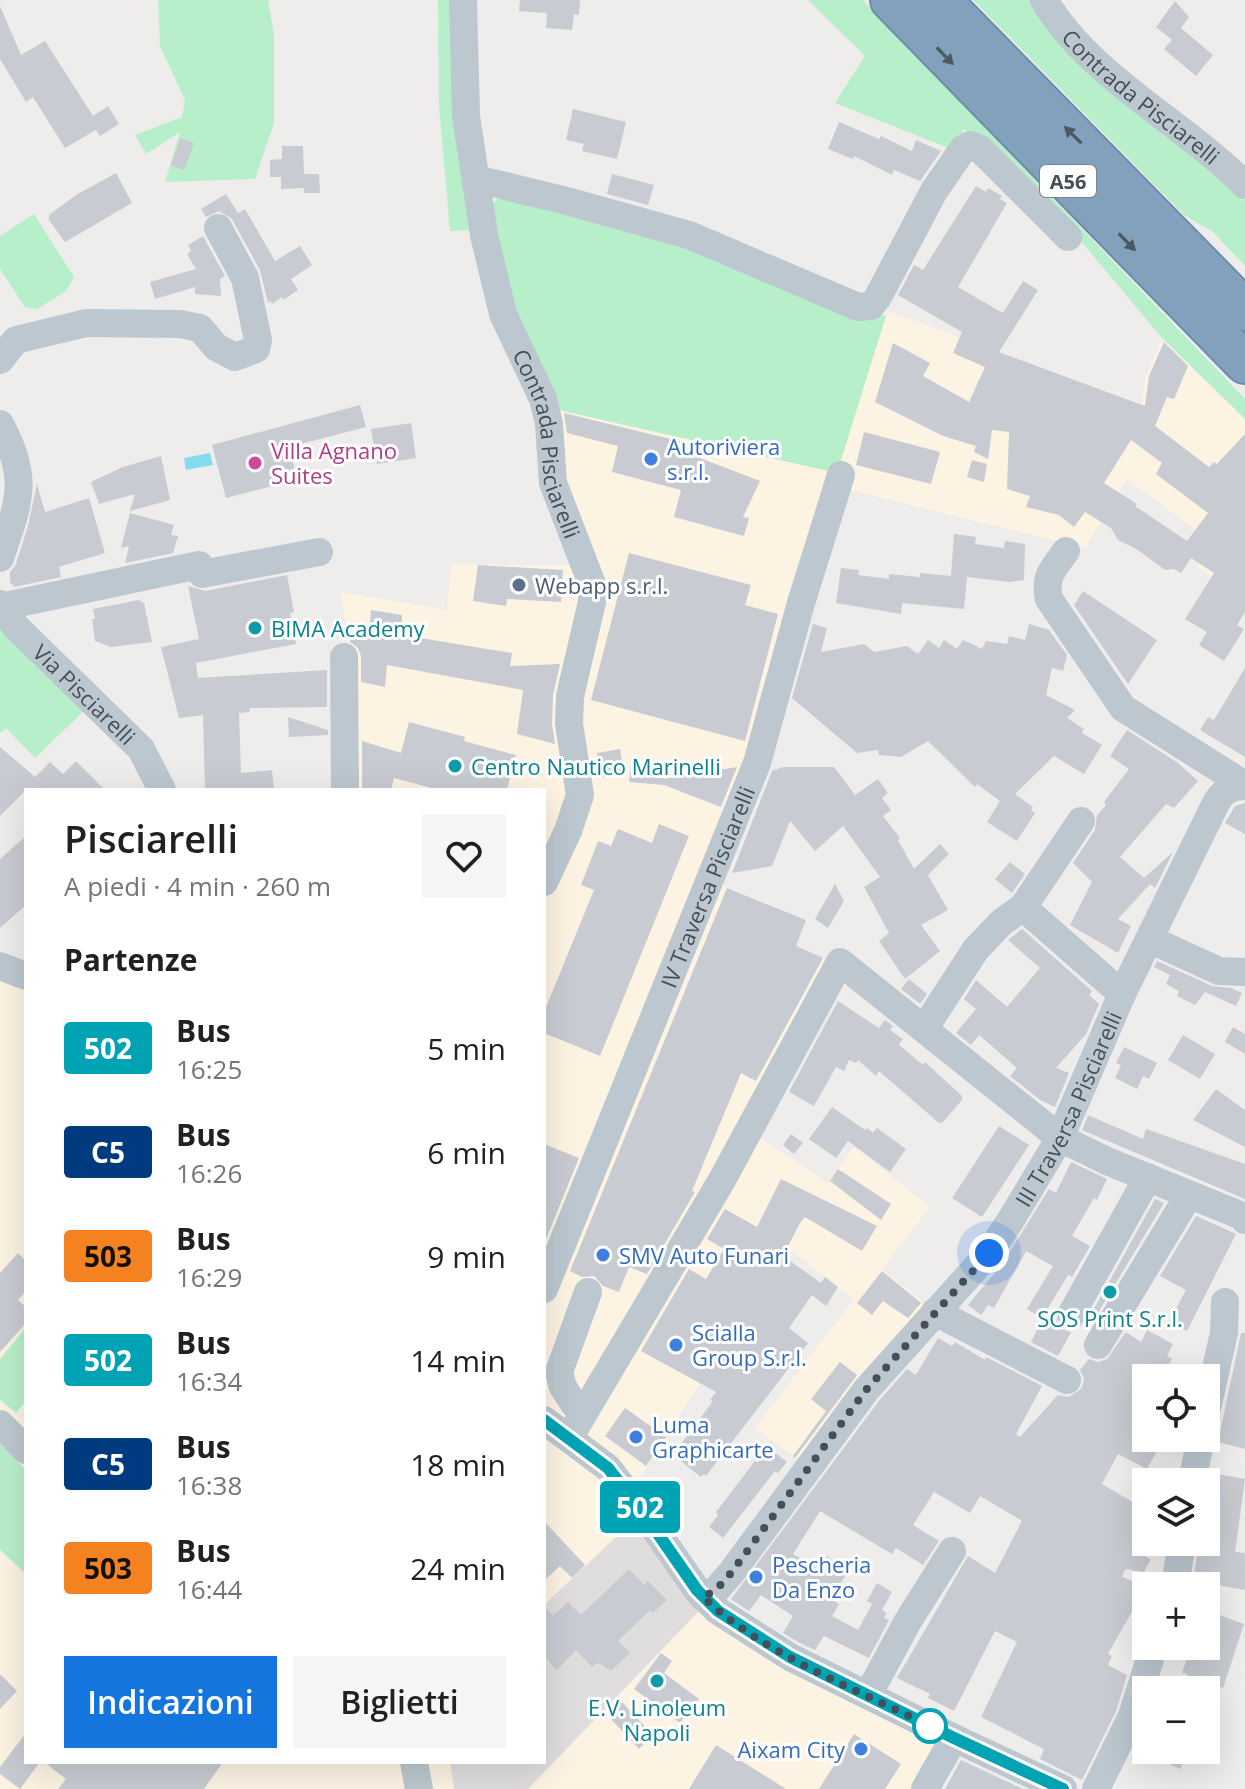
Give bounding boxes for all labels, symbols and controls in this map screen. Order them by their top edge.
street label: Contrada Pisciarelli [1056,22,1227,171]
one-way arrow [935,46,954,65]
one-way arrow [1064,126,1082,145]
road number: A56 [1040,165,1096,197]
one-way arrow [1117,232,1136,251]
street label: Contrada Pisciarelli [506,344,588,542]
place label: Autoriviera s.r.l. [667,431,780,486]
place label: Villa Agnano Suites [271,435,397,490]
marker: Autoriviera s.r.l. [642,450,660,468]
marker: Villa Agnano Suites [246,454,264,472]
place label: Webapp s.r.l. [535,570,668,600]
marker: Webapp s.r.l. [510,576,528,594]
place label: BIMA Academy [271,613,426,643]
marker: BIMA Academy [246,619,264,637]
street label: Via Pisciarelli [27,637,142,751]
place label: Centro Nautico Marinelli [471,751,721,781]
marker: Centro Nautico Marinelli [446,757,464,775]
street label: IV Traversa Pisciarelli [653,782,761,992]
text: Pisciarelli [64,812,238,864]
button: heart [422,814,506,898]
text: A piedi · 4 min · 260 m [64,868,331,904]
text: Partenze [64,939,197,980]
street label: III Traversa Pisciarelli [1007,1006,1128,1212]
text: Bus [176,1010,231,1051]
text: 5 min [427,1028,506,1069]
text: 502 [84,1029,132,1067]
text: 16:25 [176,1051,242,1087]
text: Bus [176,1114,231,1155]
text: 6 min [427,1132,506,1173]
text: C5 [91,1133,125,1171]
text: 16:26 [176,1155,242,1191]
text: Bus [176,1218,231,1259]
your location [969,1233,1009,1273]
text: 9 min [427,1236,506,1277]
text: 503 [84,1237,132,1275]
place label: SMV Auto Funari [619,1240,789,1270]
marker: SMV Auto Funari [594,1246,612,1264]
text: 16:29 [176,1259,242,1295]
marker: SOS Print S.r.l. [1101,1283,1119,1301]
place label: SOS Print S.r.l. [1037,1303,1183,1333]
place label: Scialla Group S.r.l. [692,1317,807,1372]
text: Bus [176,1322,231,1363]
marker: Scialla Group S.r.l. [667,1336,685,1354]
text: 14 min [410,1340,506,1381]
text: 502 [84,1341,132,1379]
text: 16:34 [176,1363,242,1399]
map controls [1132,1364,1220,1764]
button: locate [1132,1364,1220,1452]
place label: Luma Graphicarte [652,1409,774,1464]
text: Bus [176,1426,231,1467]
marker: Luma Graphicarte [627,1428,645,1446]
text: 18 min [410,1444,506,1485]
text: C5 [91,1445,125,1483]
text: 16:38 [176,1467,242,1503]
button: layers [1132,1468,1220,1556]
line badge: 502 [594,1481,686,1533]
text: 502 [616,1488,664,1526]
text: Bus [176,1530,231,1571]
text: 24 min [410,1548,506,1589]
text: 503 [84,1549,132,1587]
place label: Pescheria Da Enzo [772,1549,871,1604]
marker: Pescheria Da Enzo [747,1568,765,1586]
text: 16:44 [176,1571,242,1607]
button: + [1132,1572,1220,1660]
button: Indicazioni [64,1656,277,1748]
button: Biglietti [293,1656,506,1748]
marker: E.V. Linoleum Napoli [648,1672,666,1690]
button: − [1132,1676,1220,1764]
place label: E.V. Linoleum Napoli [588,1692,726,1747]
unlabelled marker [913,1709,947,1743]
place label: Aixam City [737,1734,846,1764]
marker: Aixam City [852,1740,870,1758]

